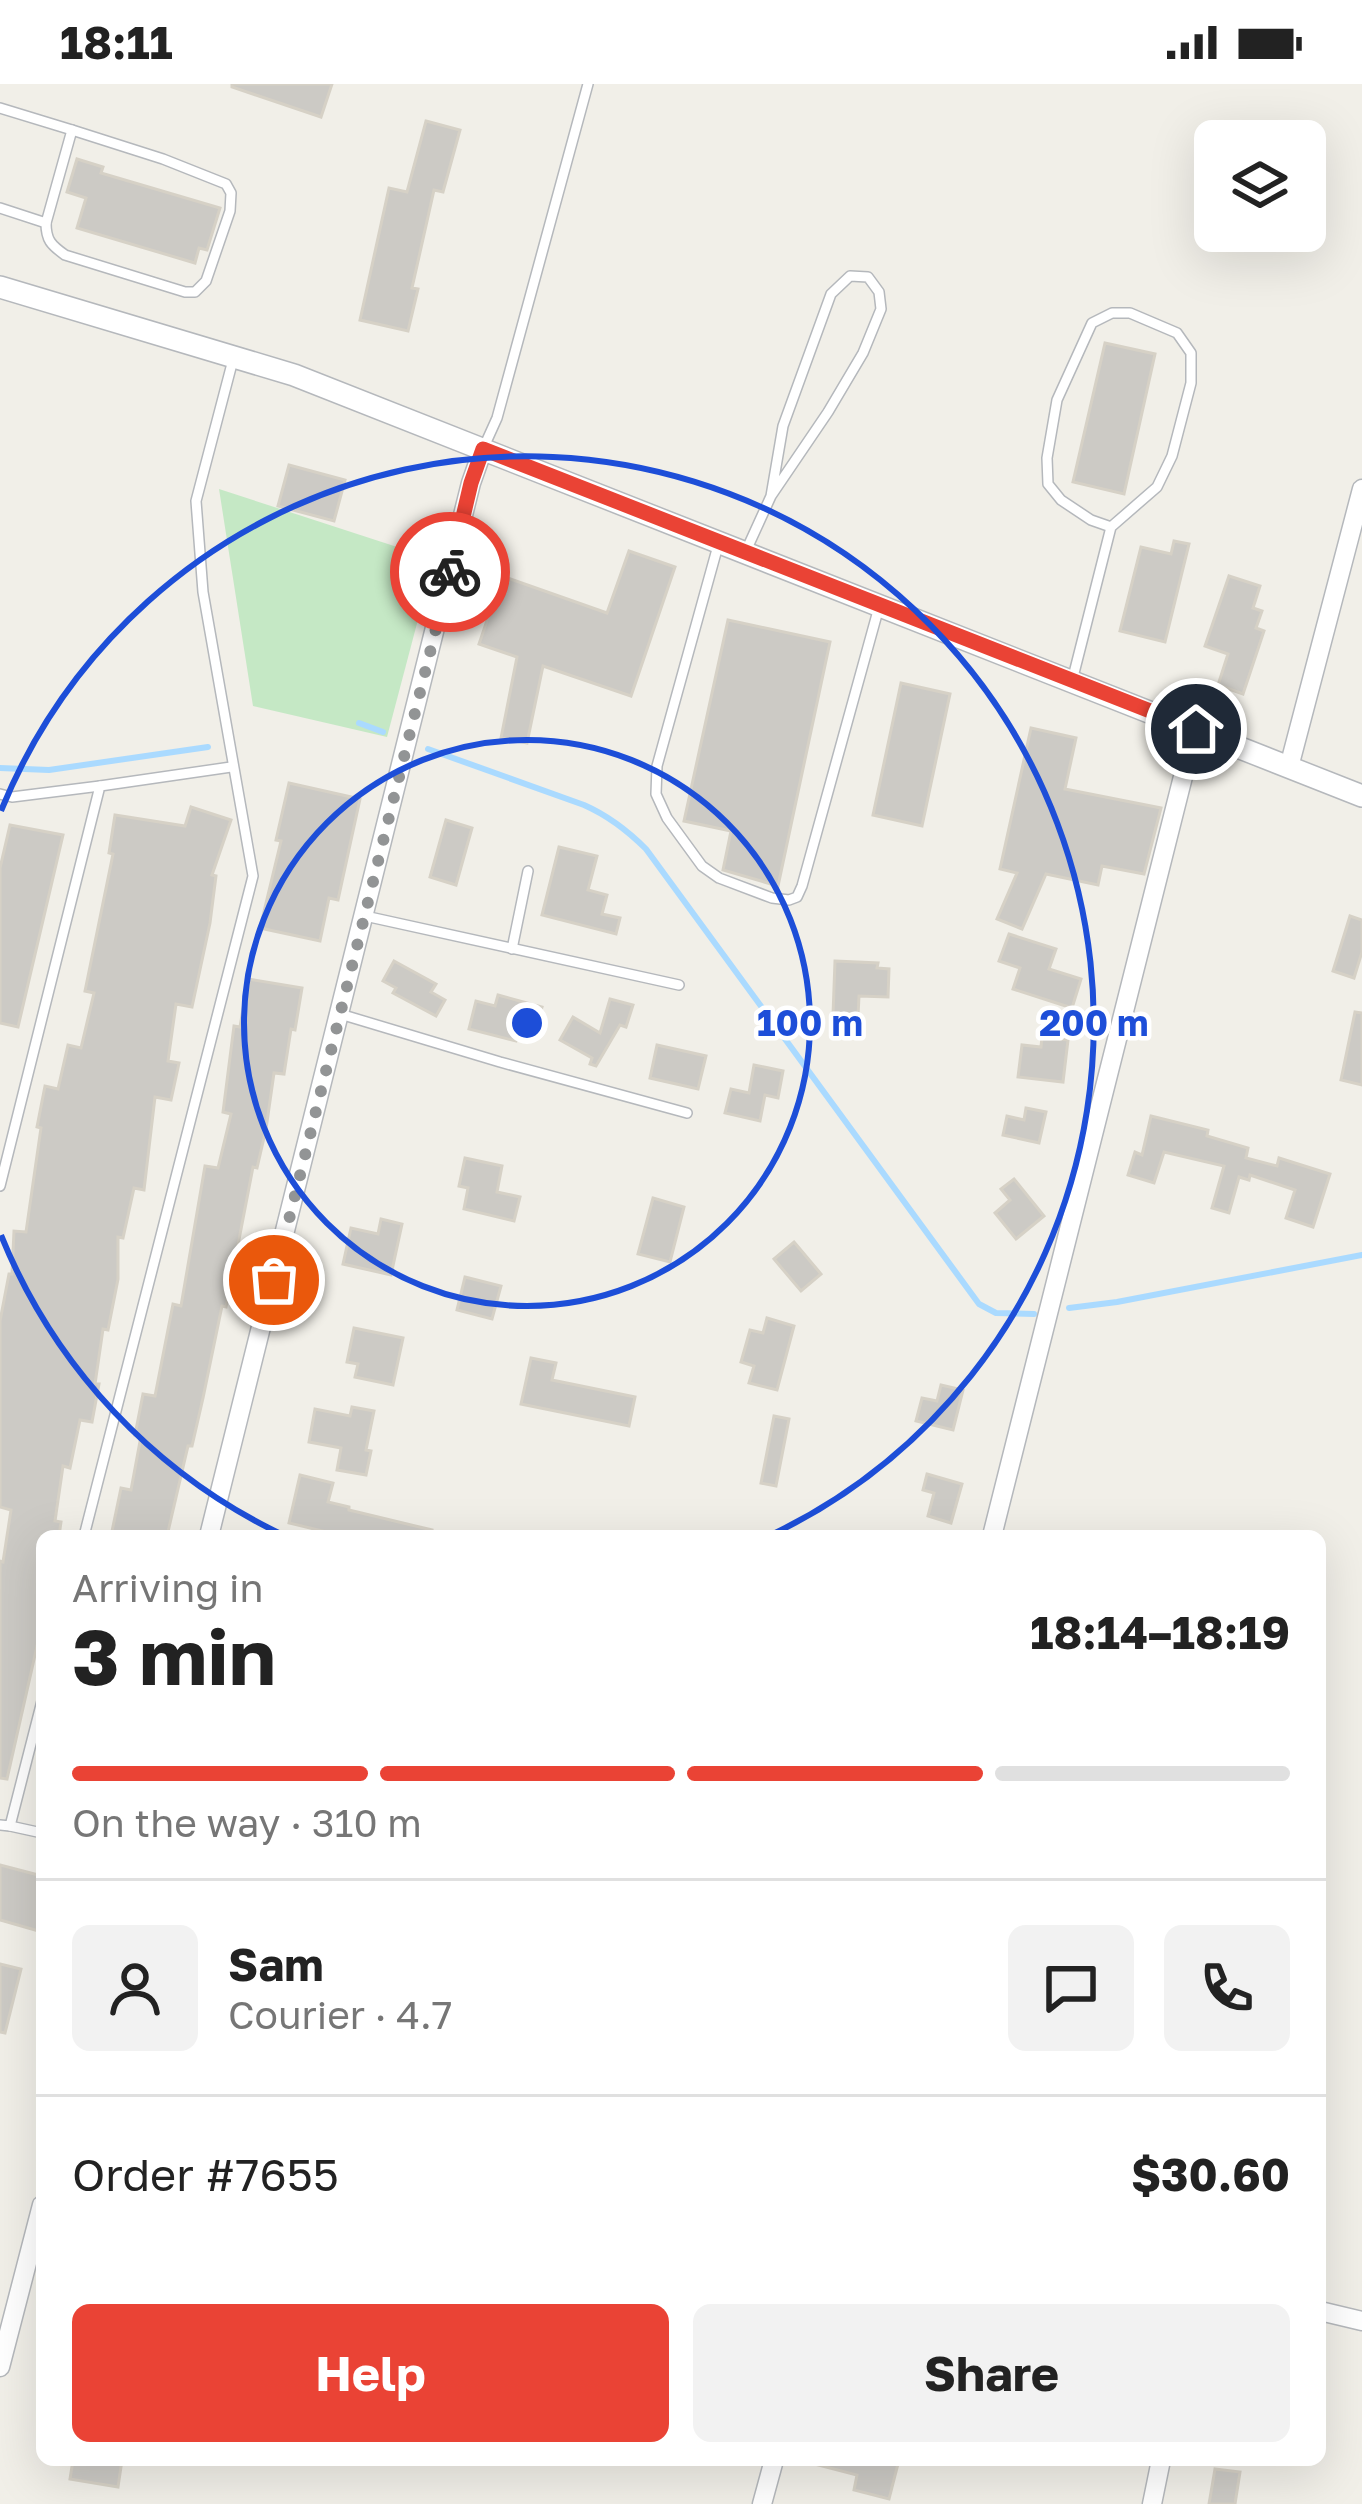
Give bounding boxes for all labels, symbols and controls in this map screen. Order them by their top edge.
text: 18:11 [60,15,173,69]
map controls [1194,120,1326,252]
button: layers [1194,120,1326,252]
courier [390,512,510,632]
icon: bike [417,539,483,605]
pin [1145,678,1247,780]
icon: home [1163,696,1229,762]
text: 100 m [757,1001,863,1044]
text: 200 m [1039,1001,1149,1044]
centre of rings [506,1002,548,1044]
pin [223,1229,325,1331]
icon: bag [241,1247,307,1313]
text: Arriving in [72,1564,263,1611]
text: 18:14–18:19 [1030,1605,1290,1659]
text: 3 min [72,1609,276,1702]
text: On the way · 310 m [72,1799,422,1846]
button: person [72,1925,198,2051]
button: chat [1008,1925,1134,2051]
button: phone [1164,1925,1290,2051]
text: Sam [228,1937,324,1991]
text: Courier · 4.7 [228,1991,452,2038]
text: Order #7655 [72,2147,339,2201]
text: $30.60 [1131,2147,1290,2201]
button: Help [72,2304,669,2442]
button: Share [693,2304,1290,2442]

